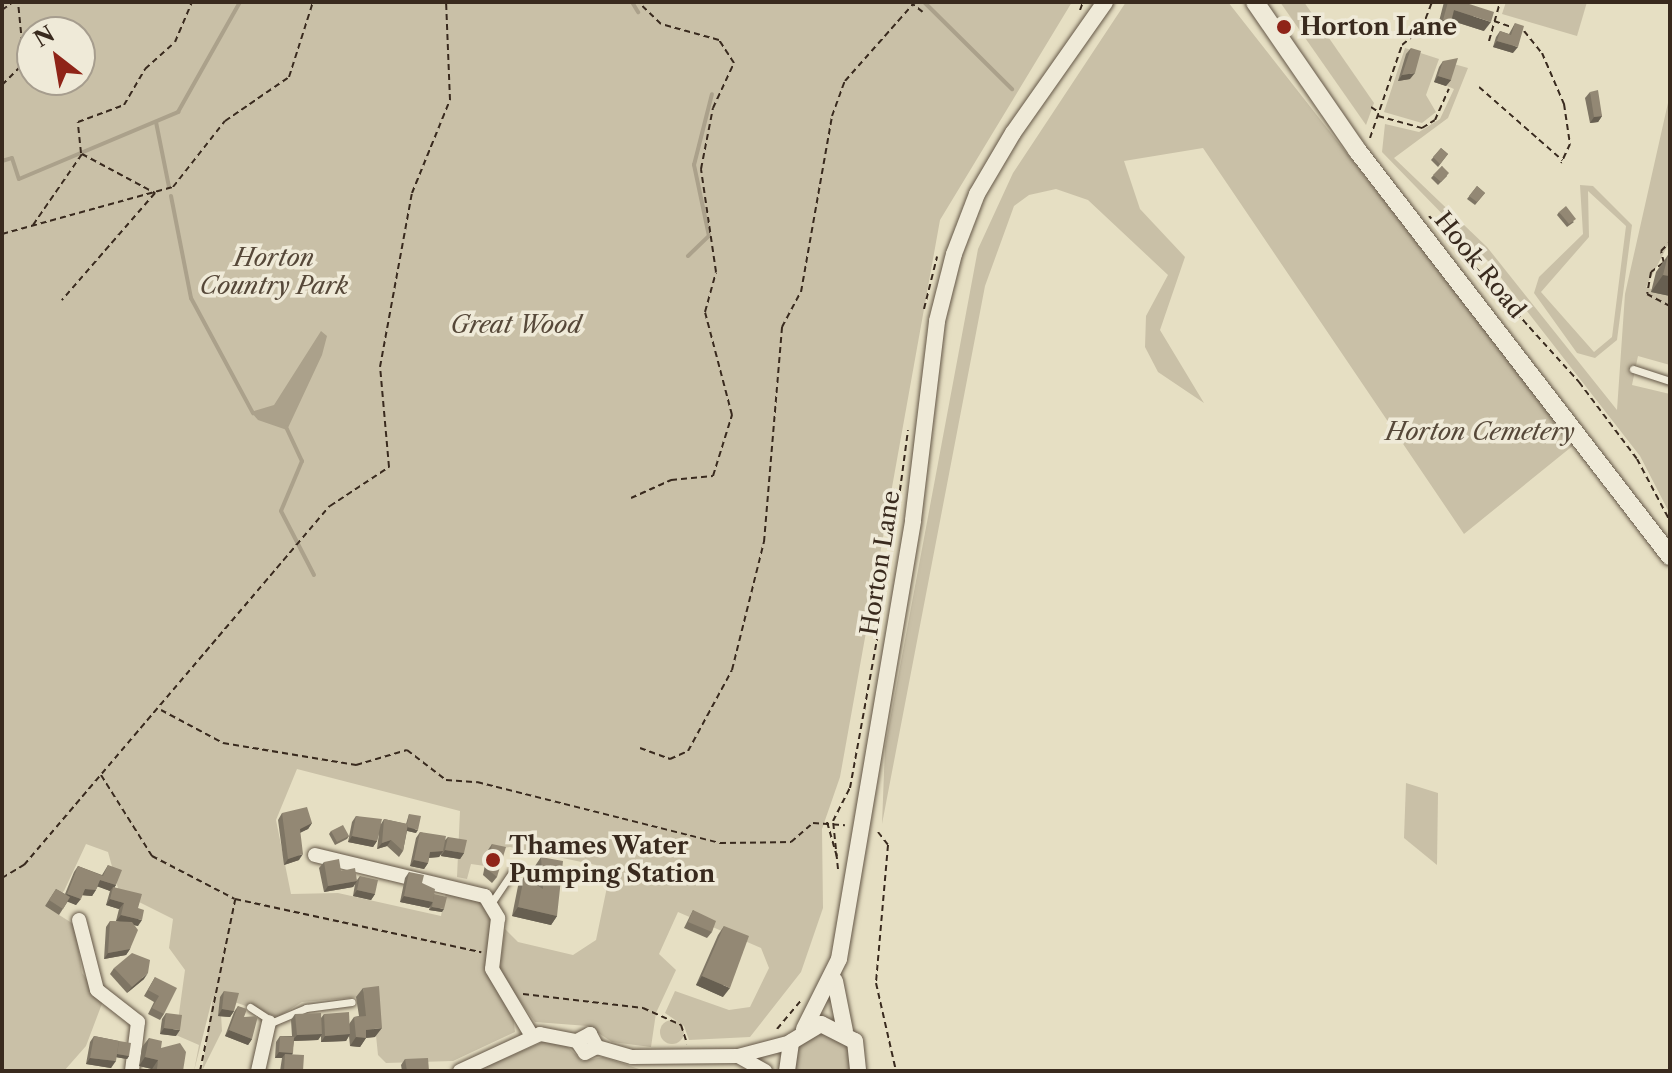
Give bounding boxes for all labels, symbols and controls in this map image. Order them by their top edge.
place label: Horton Lane [1300,13,1457,41]
north arrow [16,16,96,96]
marker: Horton Lane [1275,18,1293,36]
text: N [29,20,60,53]
street label: Hook Road [1428,206,1532,324]
park label: Horton Country Park [200,244,348,300]
park label: Great Wood [450,311,582,339]
park label: Horton Cemetery [1385,418,1575,446]
street label: Horton Lane [854,489,906,637]
place label: Thames Water Pumping Station [509,832,715,888]
marker: Thames Water Pumping Station [484,851,502,869]

